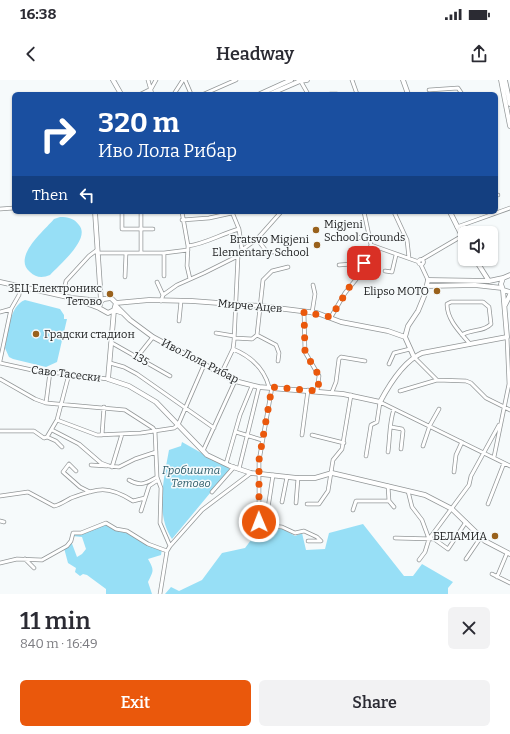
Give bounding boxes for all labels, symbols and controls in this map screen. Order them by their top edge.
text: 16:38 [20,5,57,23]
icon: back [20,43,42,65]
text: Headway [216,43,294,65]
icon: share [468,43,490,65]
text: 320 m [98,106,179,139]
icon: right [32,108,84,160]
text: Иво Лола Рибар [98,140,237,162]
icon: left [76,184,98,206]
text: Then [32,186,68,204]
place label: Migjeni School Grounds [324,218,405,244]
marker: Migjeni School Grounds [311,225,321,235]
map controls [458,226,498,266]
button: sound [458,226,498,266]
place label: Bratsvo Migjeni Elementary School [212,233,310,259]
marker: Bratsvo Migjeni Elementary School [312,240,322,250]
pin [347,246,381,280]
icon: arrive [353,252,375,274]
place label: ЗЕЦ Електроникс Тетово [8,282,102,308]
place label: Elipso MOTO [363,285,429,298]
marker: Elipso MOTO [432,286,442,296]
marker: ЗЕЦ Електроникс Тетово [105,289,115,299]
street label: Мирче Ацев [217,297,283,315]
place label: Градски стадион [44,328,135,341]
marker: Градски стадион [31,329,41,339]
street label: Иво Лола Рибар [159,336,241,386]
street label: 135 [131,349,152,369]
street label: Саво Тасески [30,363,102,385]
park label: Гробишта Тетово [162,464,220,490]
position arrow [238,501,280,543]
place label: БЕЛАМИА [433,530,487,543]
marker: БЕЛАМИА [490,531,500,541]
text: 11 min [20,607,91,635]
button: close [448,607,490,649]
text: 840 m · 16:49 [20,636,98,651]
button: Exit [20,680,251,726]
button: Share [259,680,490,726]

